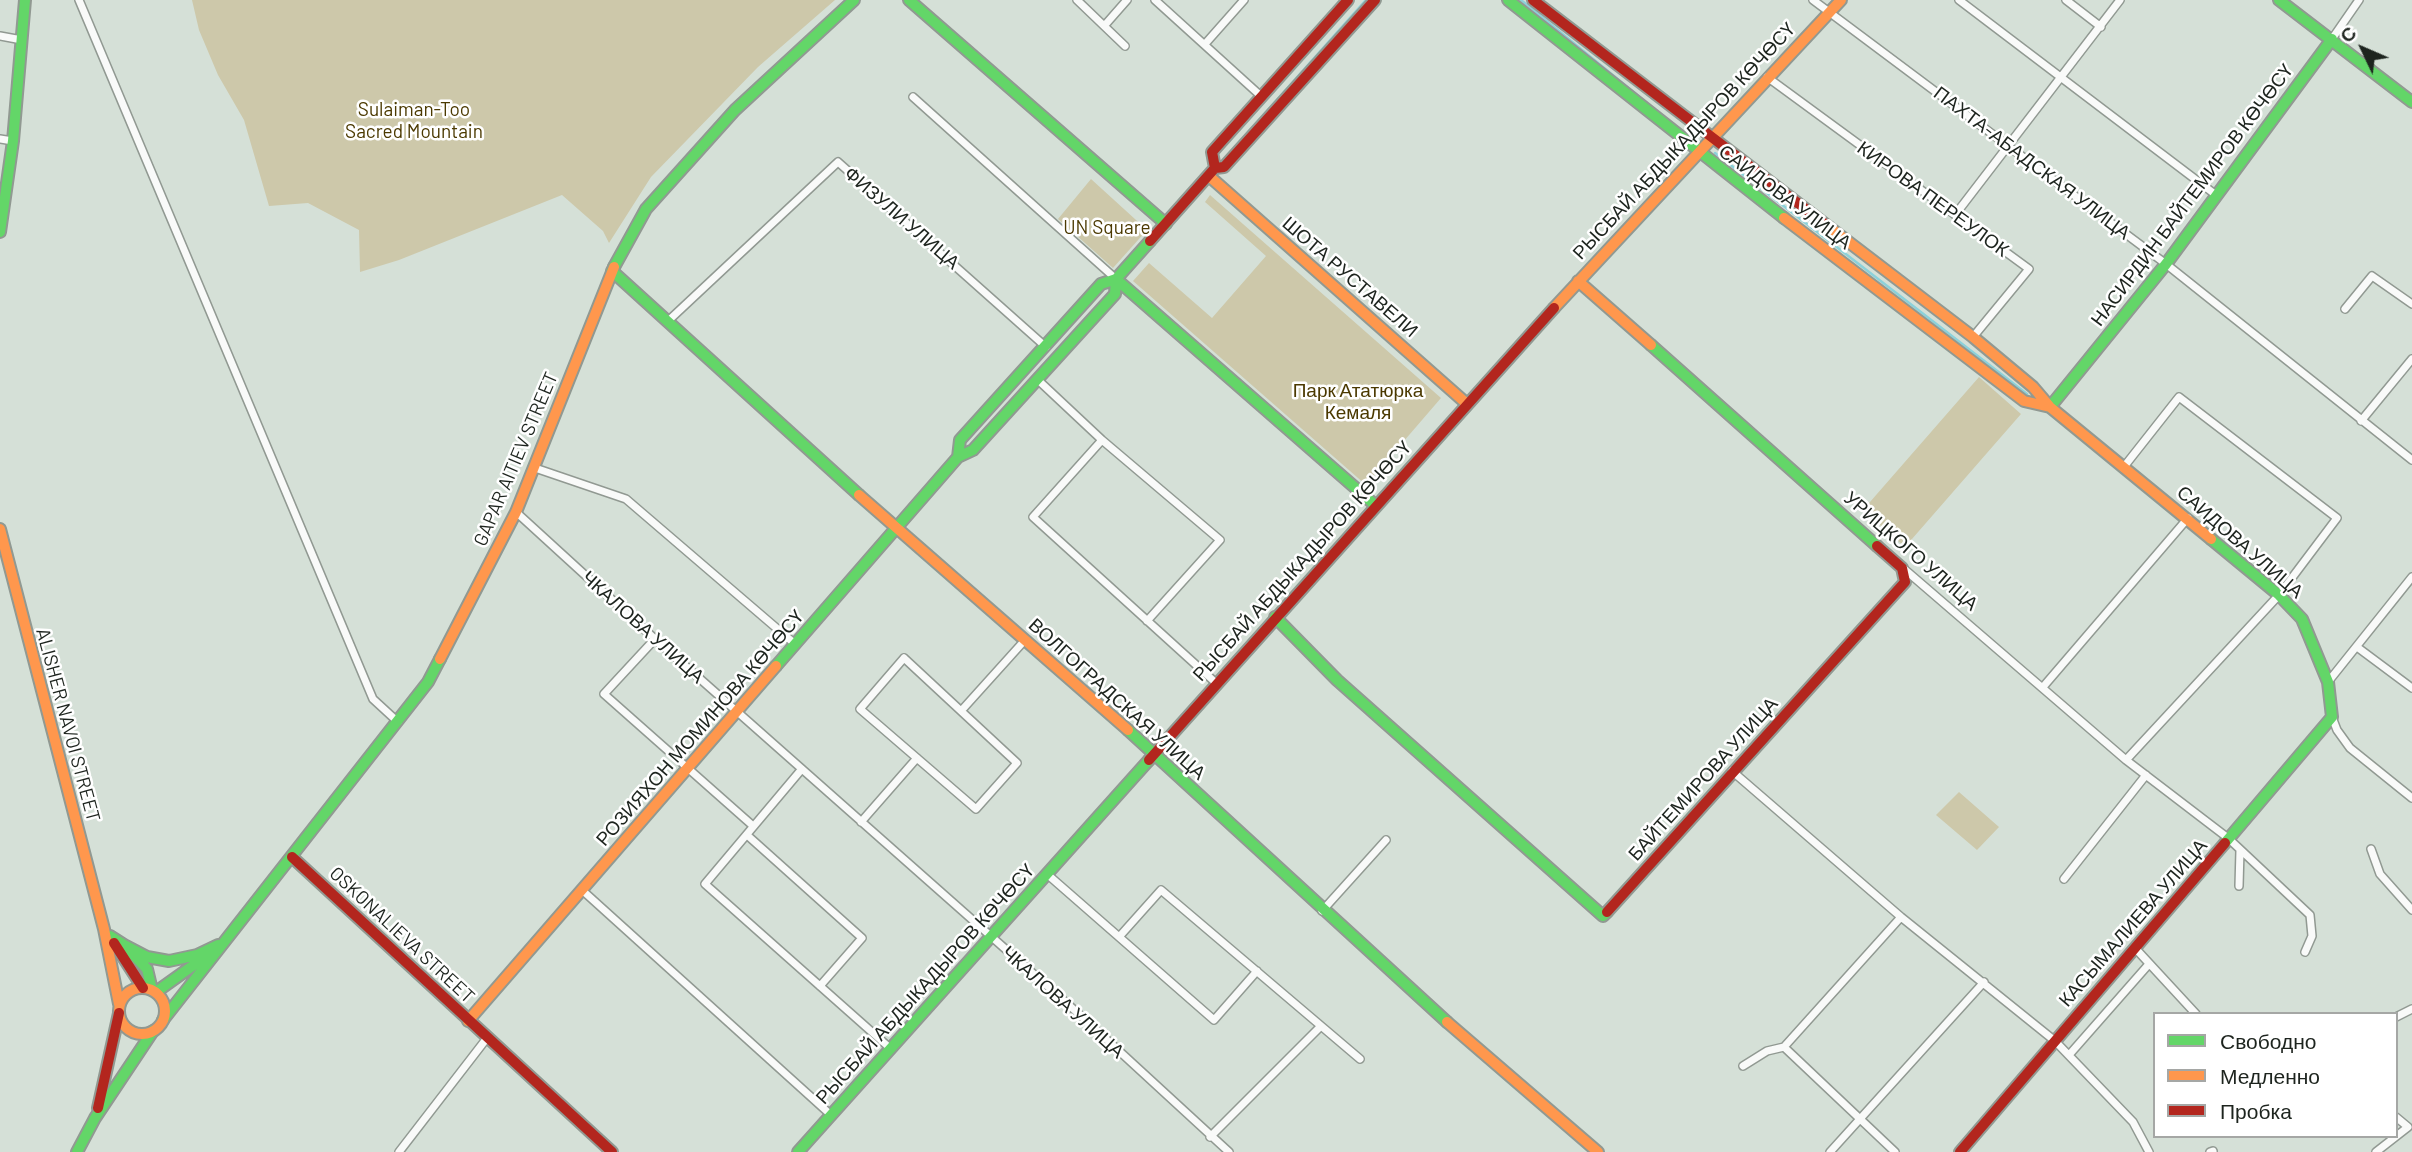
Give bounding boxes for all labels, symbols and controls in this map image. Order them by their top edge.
north arrow [2328,14,2398,84]
street label: РЫСБАЙ АБДЫКАДЫРОВ КӨЧӨСҮ [1568,18,1800,264]
text: С [2334,21,2361,47]
street label: НАСИРДИН БАЙТЕМИРОВ КӨЧӨСҮ [2086,60,2298,330]
street label: ПАХТА-АБАДСКАЯ УЛИЦА [1929,82,2135,244]
park label: Sulaiman-Too Sacred Mountain [345,99,483,143]
street label: КИРОВА ПЕРЕУЛОК [1853,136,2013,262]
street label: САИДОВА УЛИЦА [1714,140,1856,254]
street label: ФИЗУЛИ УЛИЦА [840,162,964,274]
street label: ШОТА РУСТАВЕЛИ [1278,212,1422,342]
park label: UN Square [1063,217,1151,239]
street label: GAPAR AITIEV STREET [469,369,563,549]
park label: Парк Ататюрка Кемаля [1293,380,1423,424]
street label: РЫСБАЙ АБДЫКАДЫРОВ КӨЧӨСҮ [1188,436,1416,686]
street label: САИДОВА УЛИЦА [2172,481,2308,603]
street label: УРИЦКОГО УЛИЦА [1839,487,1983,615]
street label: ЧКАЛОВА УЛИЦА [577,566,709,688]
street label: РОЗИЯХОН МОМИНОВА КӨЧӨСҮ [591,605,809,851]
street label: ВОЛГОГРАДСКАЯ УЛИЦА [1024,614,1210,784]
street label: ALISHER NAVOI STREET [31,626,105,824]
street label: БАЙТЕМИРОВА УЛИЦА [1624,693,1782,865]
street label: КАСЫМАЛИЕВА УЛИЦА [2054,835,2212,1011]
street label: РЫСБАЙ АБДЫКАДЫРОВ КӨЧӨСҮ [811,859,1039,1109]
street label: OSKONALIEVA STREET [325,862,479,1008]
street label: ЧКАЛОВА УЛИЦА [997,941,1129,1063]
legend [2153,1012,2398,1138]
text: Свободно [2220,1028,2317,1053]
text: Медленно [2220,1063,2320,1088]
text: Пробка [2220,1098,2292,1123]

